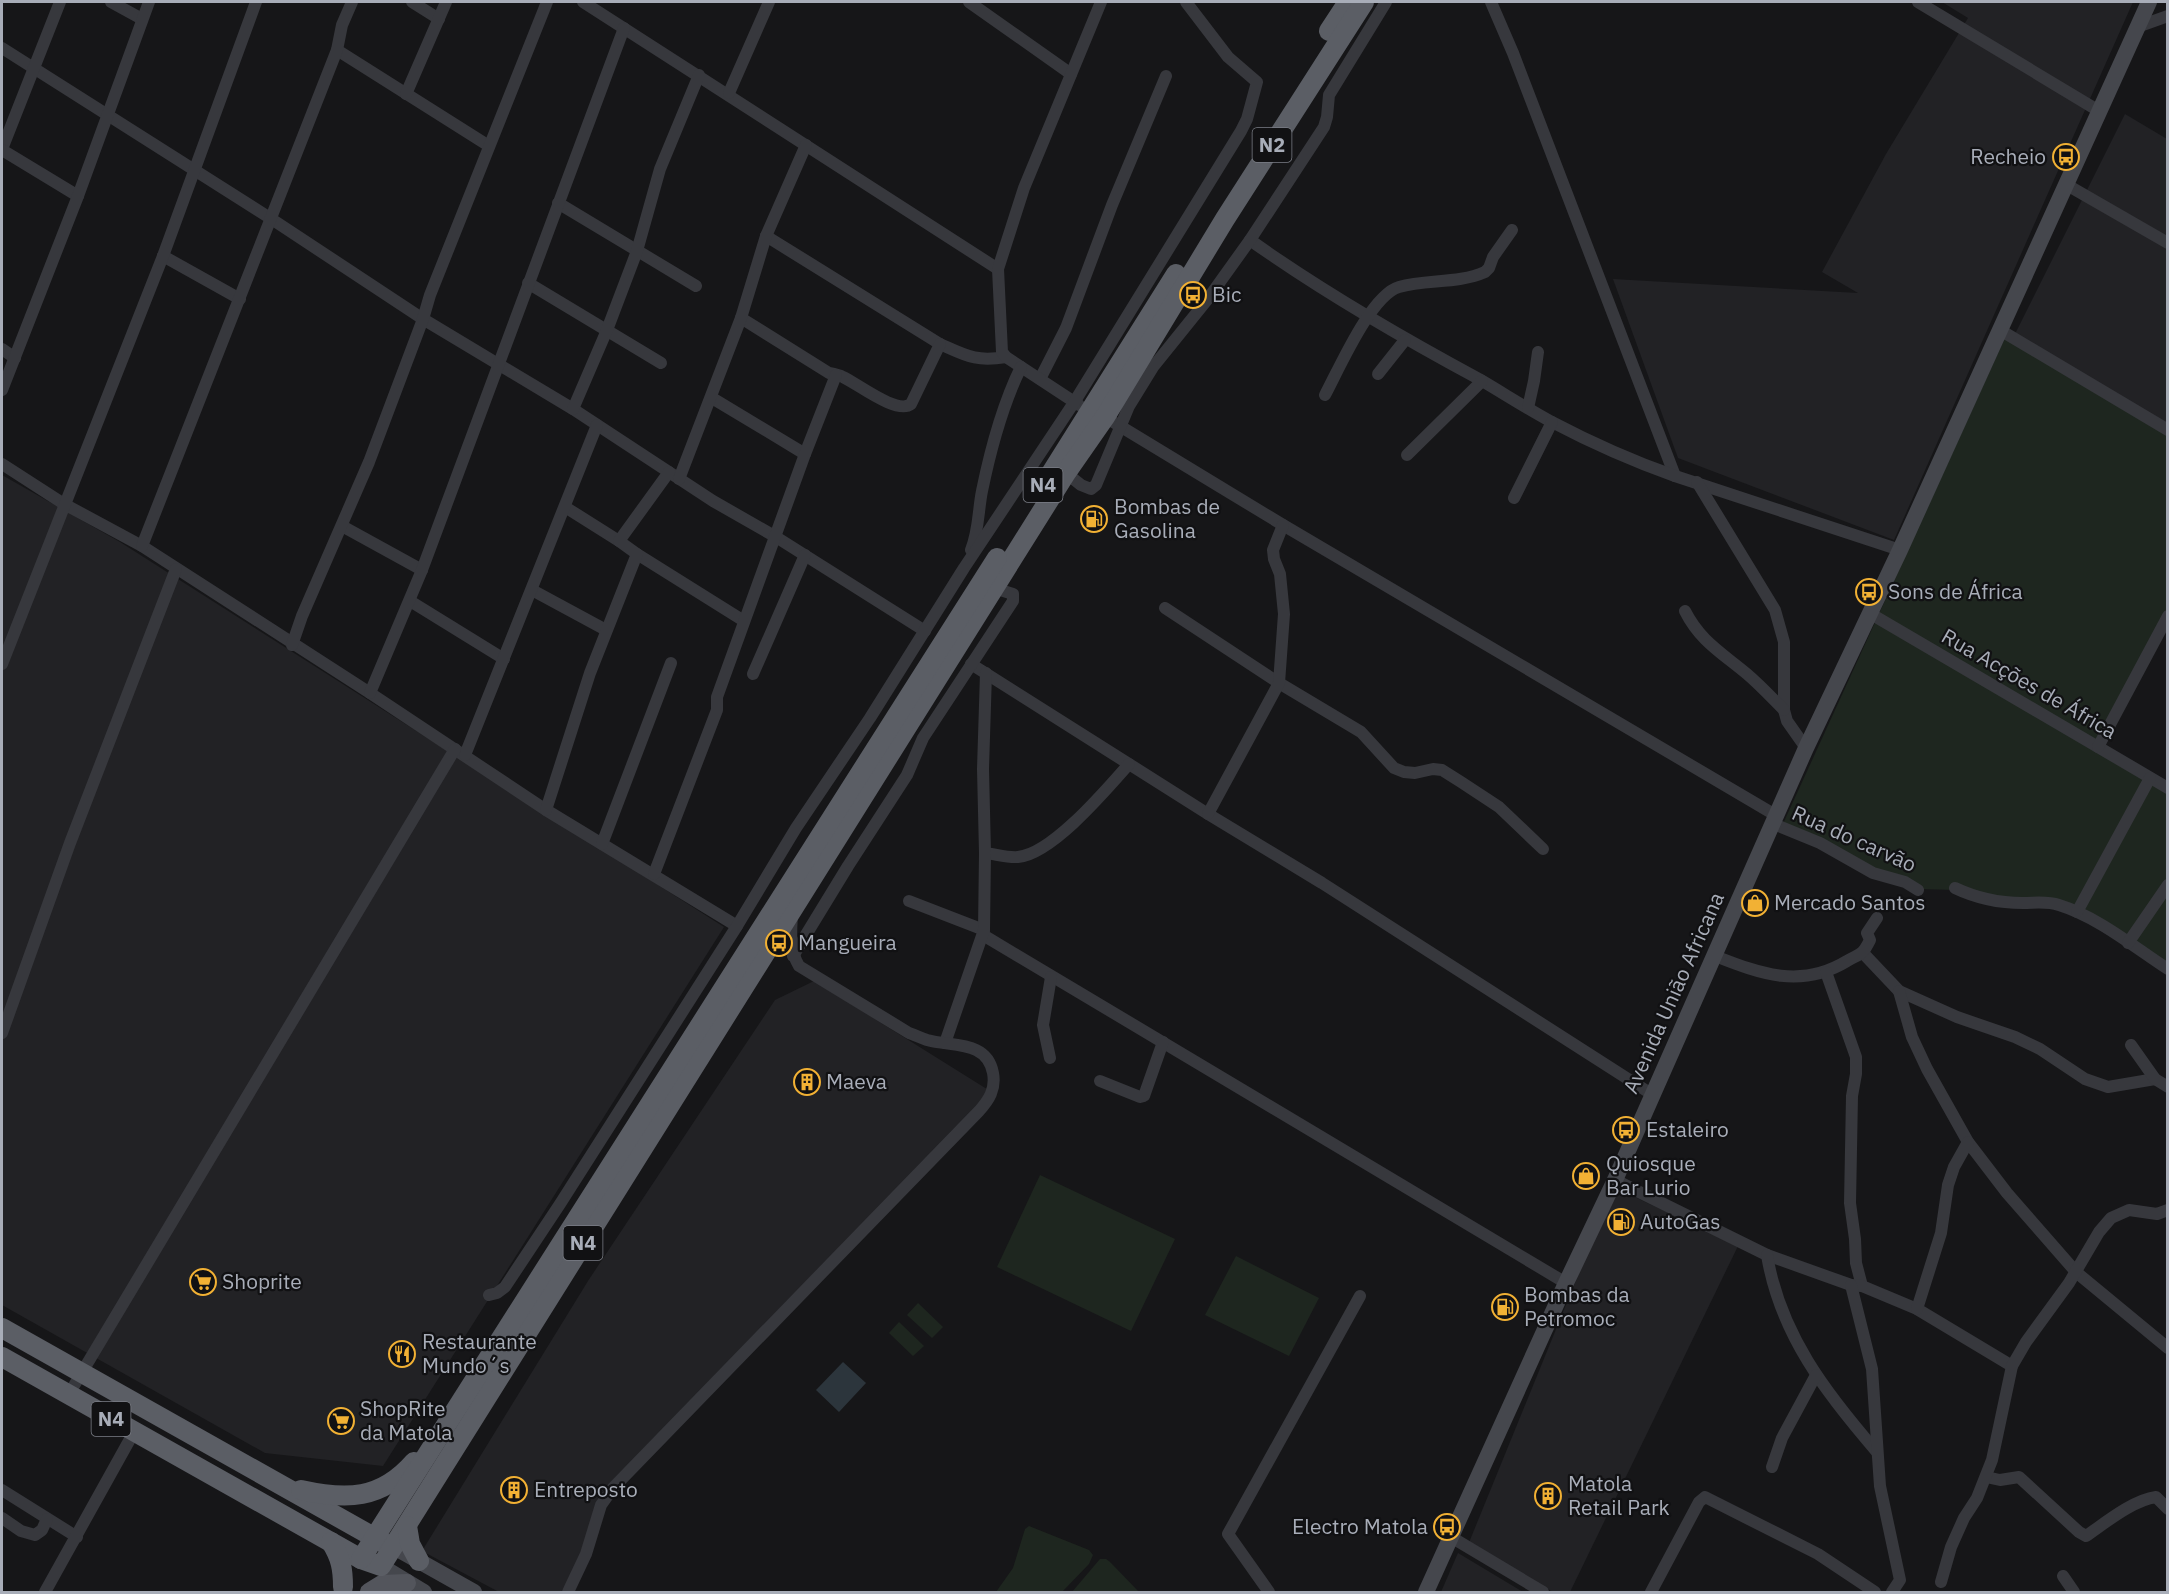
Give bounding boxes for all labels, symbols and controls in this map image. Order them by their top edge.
road number: N2 [1252,128,1292,162]
place label: Recheio [1970,142,2046,170]
bus stop icon: Recheio [2051,142,2081,172]
bus stop icon: Bic [1178,280,1208,310]
place label: Bic [1212,280,1242,308]
road number: N4 [1024,468,1062,502]
place label: Bombas de Gasolina [1114,492,1220,544]
fuel station icon: Bombas de Gasolina [1079,504,1109,534]
bus stop icon: Sons de África [1854,577,1884,607]
place label: Sons de África [1888,577,2023,605]
street label: Rua Acções de África [1937,622,2122,745]
street label: Rua do carvão [1788,798,1921,878]
street label: Avenida União Africana [1616,887,1730,1098]
shop icon: Mercado Santos [1740,888,1770,918]
place label: Mercado Santos [1774,888,1925,916]
bus stop icon: Mangueira [764,928,794,958]
place label: Mangueira [798,928,897,956]
building icon: Maeva [792,1067,822,1097]
place label: Maeva [826,1067,887,1095]
bus stop icon: Estaleiro [1611,1115,1641,1145]
place label: Estaleiro [1646,1115,1729,1143]
place label: Quiosque Bar Lurio [1606,1149,1696,1201]
shop icon: Quiosque Bar Lurio [1571,1161,1601,1191]
fuel station icon: AutoGas [1606,1207,1636,1237]
place label: AutoGas [1640,1207,1720,1235]
road number: N4 [564,1226,602,1260]
supermarket icon: Shoprite [188,1267,218,1297]
place label: Shoprite [222,1267,302,1295]
place label: Bombas da Petromoc [1524,1280,1630,1332]
fuel station icon: Bombas da Petromoc [1490,1292,1520,1322]
place label: Restaurante Mundo´s [422,1327,537,1379]
restaurant icon: Restaurante Mundo´s [387,1339,417,1369]
place label: ShopRite da Matola [360,1394,453,1446]
road number: N4 [92,1402,130,1436]
supermarket icon: ShopRite da Matola [326,1406,356,1436]
place label: Matola Retail Park [1568,1469,1670,1521]
building icon: Entreposto [499,1475,529,1505]
place label: Entreposto [534,1475,638,1503]
building icon: Matola Retail Park [1533,1481,1563,1511]
place label: Electro Matola [1292,1512,1428,1540]
bus stop icon: Electro Matola [1432,1512,1462,1542]

